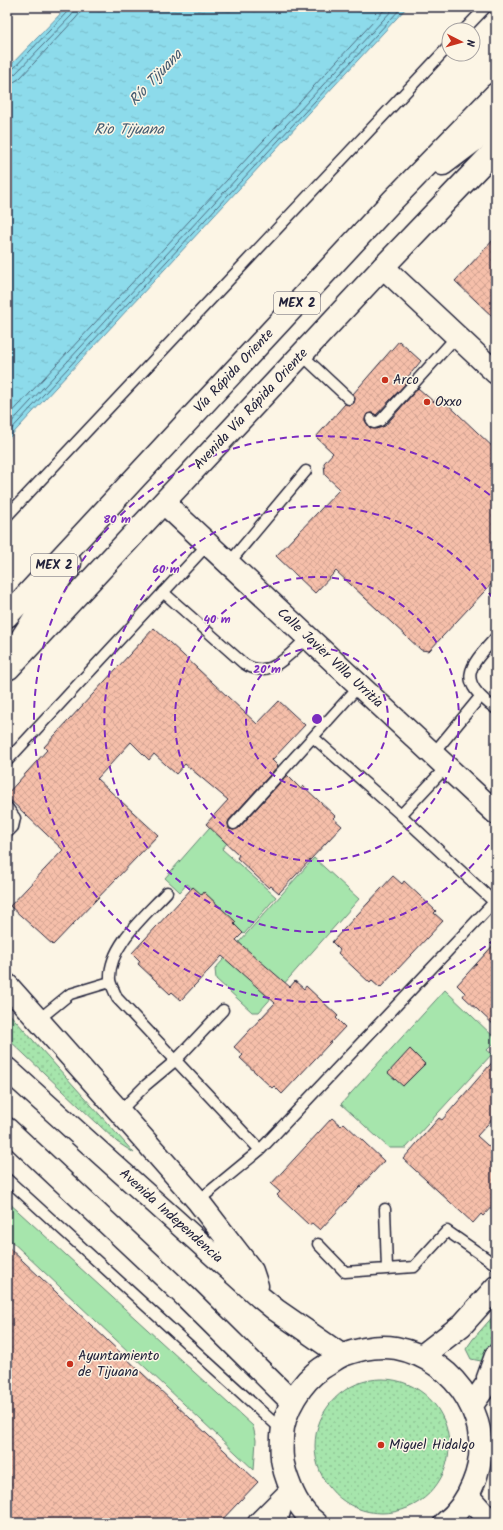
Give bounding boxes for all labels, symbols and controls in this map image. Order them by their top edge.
north arrow [441,22,481,62]
text: N [461,39,479,47]
water label: Río Tijuana [123,44,189,112]
water label: Rio Tijuana [94,118,165,142]
road number: MEX 2 [274,292,320,314]
street label: Vía Rápida Oriente [189,323,280,418]
street label: Avenida Vía Rápida Oriente [189,343,314,475]
place label: Arco [393,369,419,391]
marker: Arco [380,375,390,385]
place label: Oxxo [435,391,462,413]
marker: Oxxo [422,397,432,407]
text: 80 m [103,510,131,529]
road number: MEX 2 [31,554,77,576]
text: 60 m [152,560,180,579]
street label: Calle Javier Villa Urritia [272,603,388,713]
text: 40 m [203,610,231,629]
text: 20 m [253,660,281,679]
centre of rings [310,712,324,726]
street label: Avenida Independencia [114,1163,228,1269]
place label: Ayuntamiento de Tijuana [78,1345,159,1383]
marker: Ayuntamiento de Tijuana [65,1359,75,1369]
place label: Miguel Hidalgo [389,1434,475,1456]
marker: Miguel Hidalgo [376,1440,386,1450]

